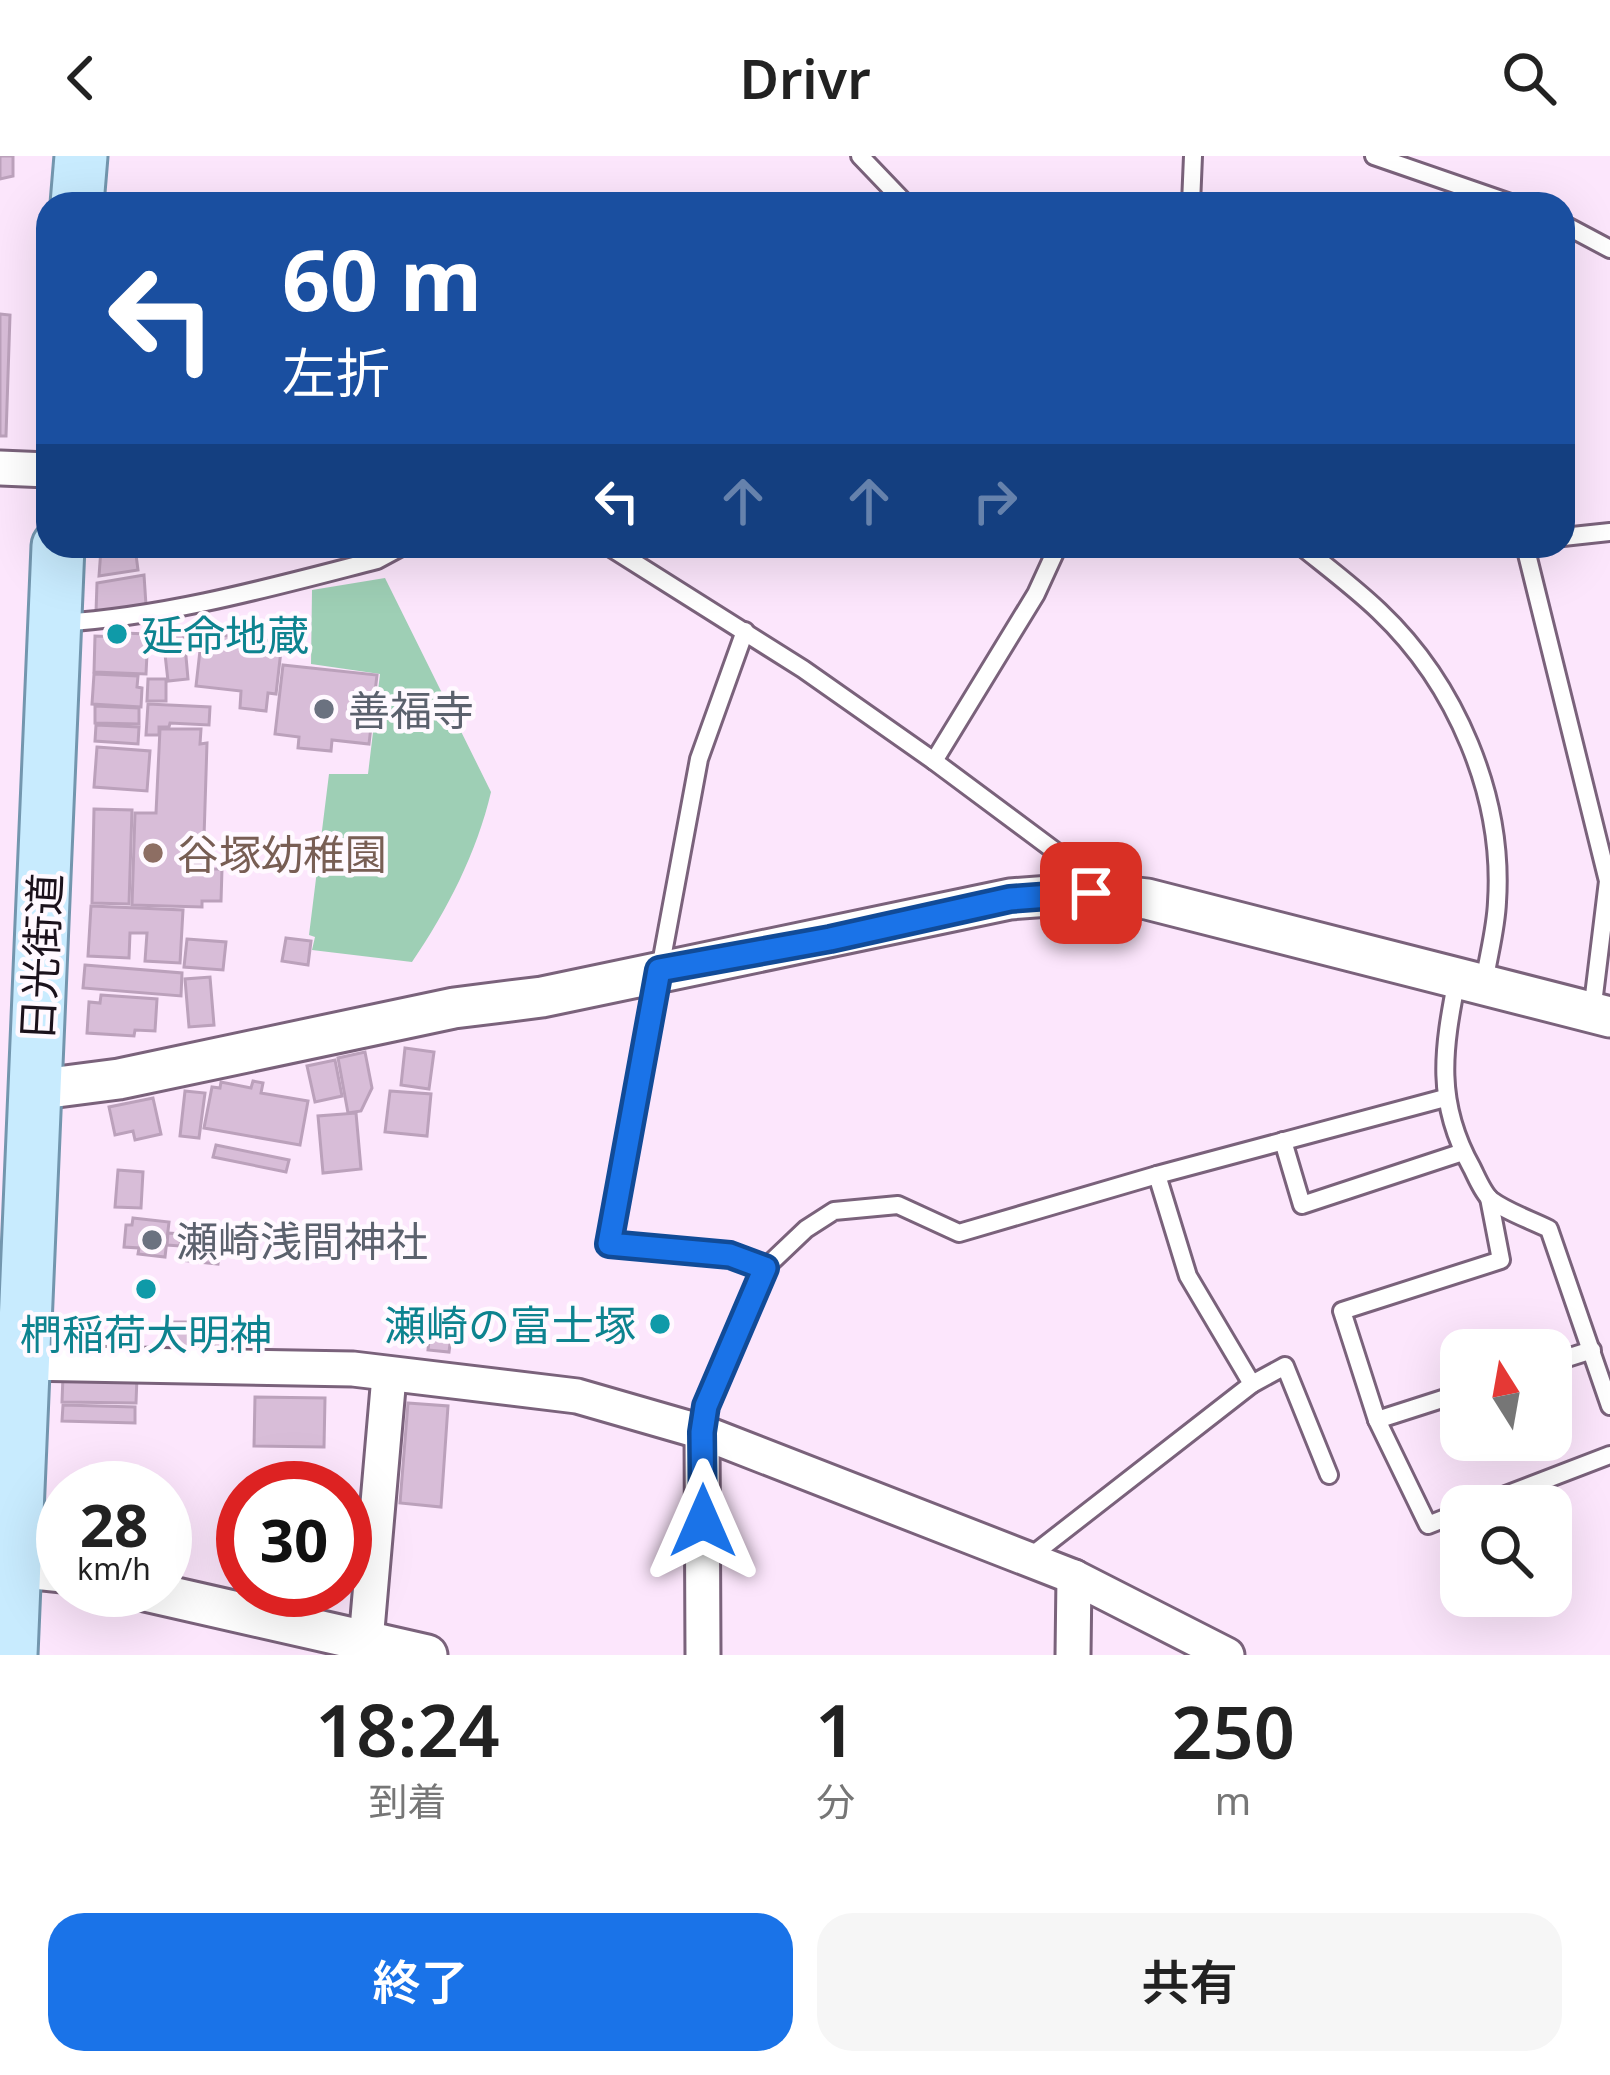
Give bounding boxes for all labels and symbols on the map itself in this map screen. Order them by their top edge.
place label: 延命地蔵 [141,606,309,663]
marker: 延命地蔵 [104,621,130,647]
place label: 善福寺 [348,681,474,738]
marker: 善福寺 [311,696,337,722]
place label: 谷塚幼稚園 [177,825,387,882]
marker: 谷塚幼稚園 [140,840,166,866]
pin [1040,842,1142,944]
street label: 日光街道 [7,872,73,1042]
place label: 瀬崎浅間神社 [176,1212,428,1269]
marker: 瀬崎浅間神社 [139,1227,165,1253]
marker: 椚稲荷大明神 [133,1276,159,1302]
place label: 瀬崎の富士塚 [384,1296,636,1353]
place label: 椚稲荷大明神 [20,1305,272,1362]
marker: 瀬崎の富士塚 [647,1311,673,1337]
north arrow [1440,1329,1572,1461]
position arrow [640,1458,766,1584]
speed limit sign: 30 [216,1461,372,1617]

